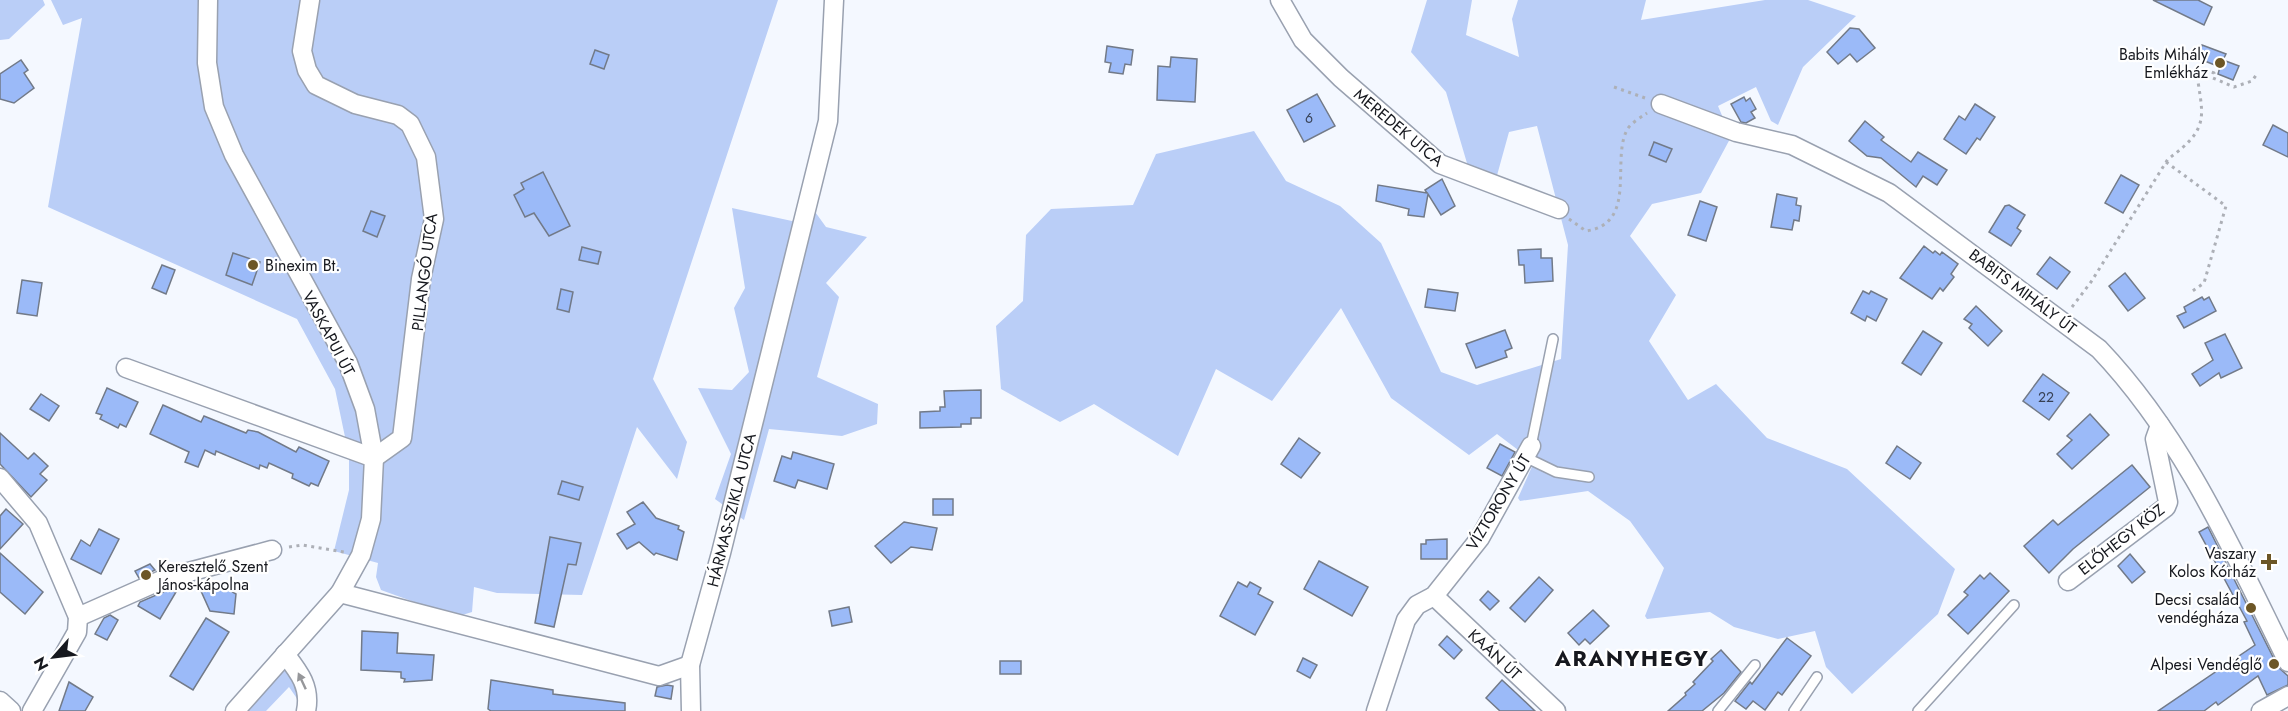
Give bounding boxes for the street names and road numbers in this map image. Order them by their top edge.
street label: MEREDEK UTCA [1349,83,1449,172]
street label: PILLANGÓ UTCA [406,212,443,332]
street label: BABITS MIHÁLY ÚT [1964,243,2082,340]
street label: VASKAPUI ÚT [297,287,361,380]
street label: HÁRMAS-SZIKLA UTCA [701,430,762,590]
street label: VÍZTORONY ÚT [1461,449,1536,555]
street label: ELŐHEGY KÖZ [2073,498,2169,580]
street label: KAÁN ÚT [1463,624,1527,685]

